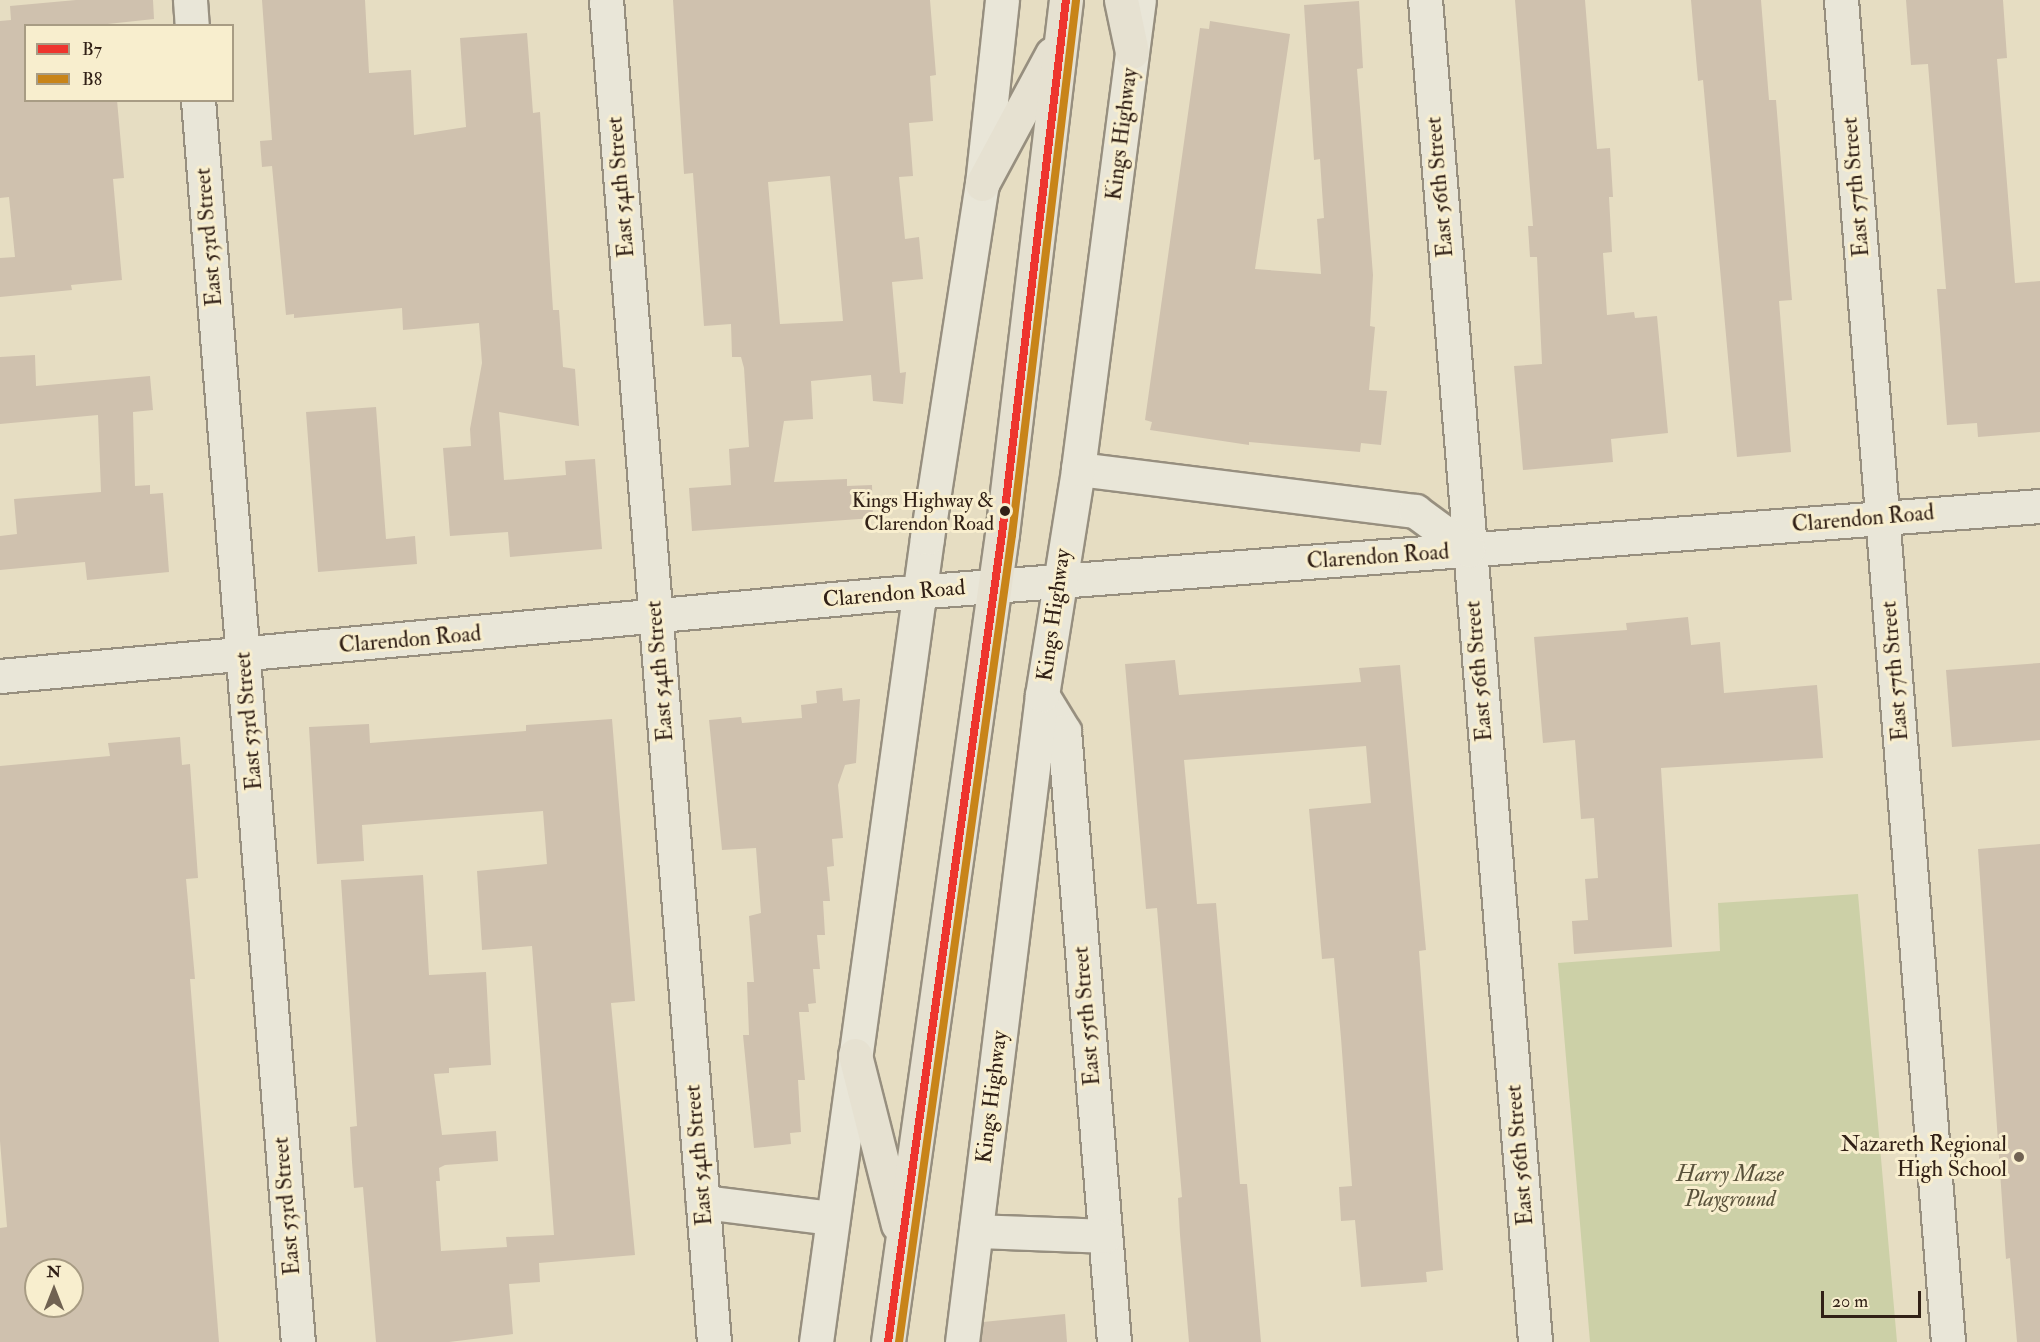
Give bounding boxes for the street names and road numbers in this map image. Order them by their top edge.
street label: Kings Highway [1101,66,1143,202]
street label: East 54th Street [602,115,640,259]
street label: East 56th Street [1421,116,1459,258]
street label: East 57th Street [1837,116,1875,258]
street label: East 53rd Street [190,167,228,307]
street label: Clarendon Road [1791,500,1935,538]
street label: Clarendon Road [1306,539,1450,575]
street label: Kings Highway [1032,547,1076,683]
street label: Clarendon Road [822,575,966,613]
street label: East 54th Street [641,599,679,743]
street label: East 56th Street [1460,600,1498,742]
street label: East 57th Street [1876,600,1914,742]
street label: Clarendon Road [338,621,482,659]
street label: East 53rd Street [230,651,268,791]
street label: East 55th Street [1068,945,1106,1087]
street label: Kings Highway [971,1029,1013,1165]
street label: East 54th Street [680,1083,718,1227]
street label: East 56th Street [1501,1084,1539,1226]
street label: East 53rd Street [268,1136,306,1276]

